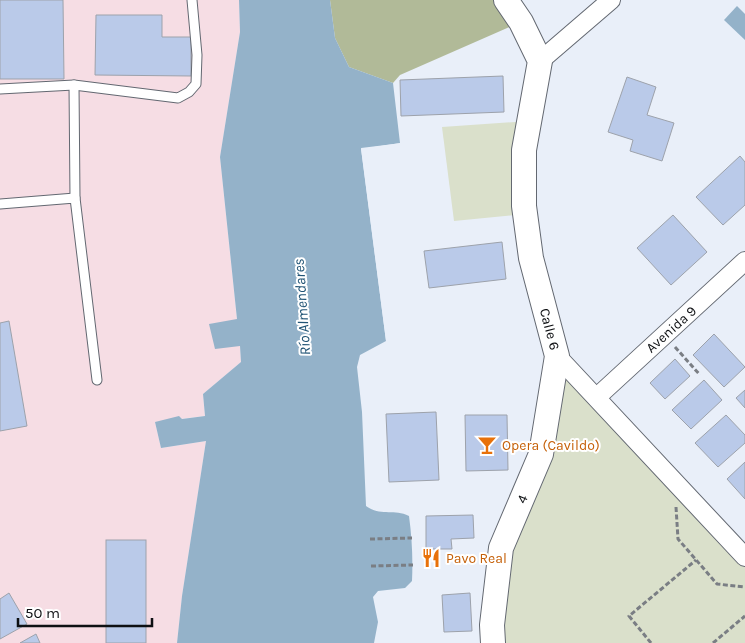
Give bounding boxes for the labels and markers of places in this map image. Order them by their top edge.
bar icon: Opera (Cavildo) [476,434,498,456]
place label: Opera (Cavildo) [502,437,600,454]
restaurant icon: Pavo Real [420,547,442,569]
place label: Pavo Real [446,550,507,567]

